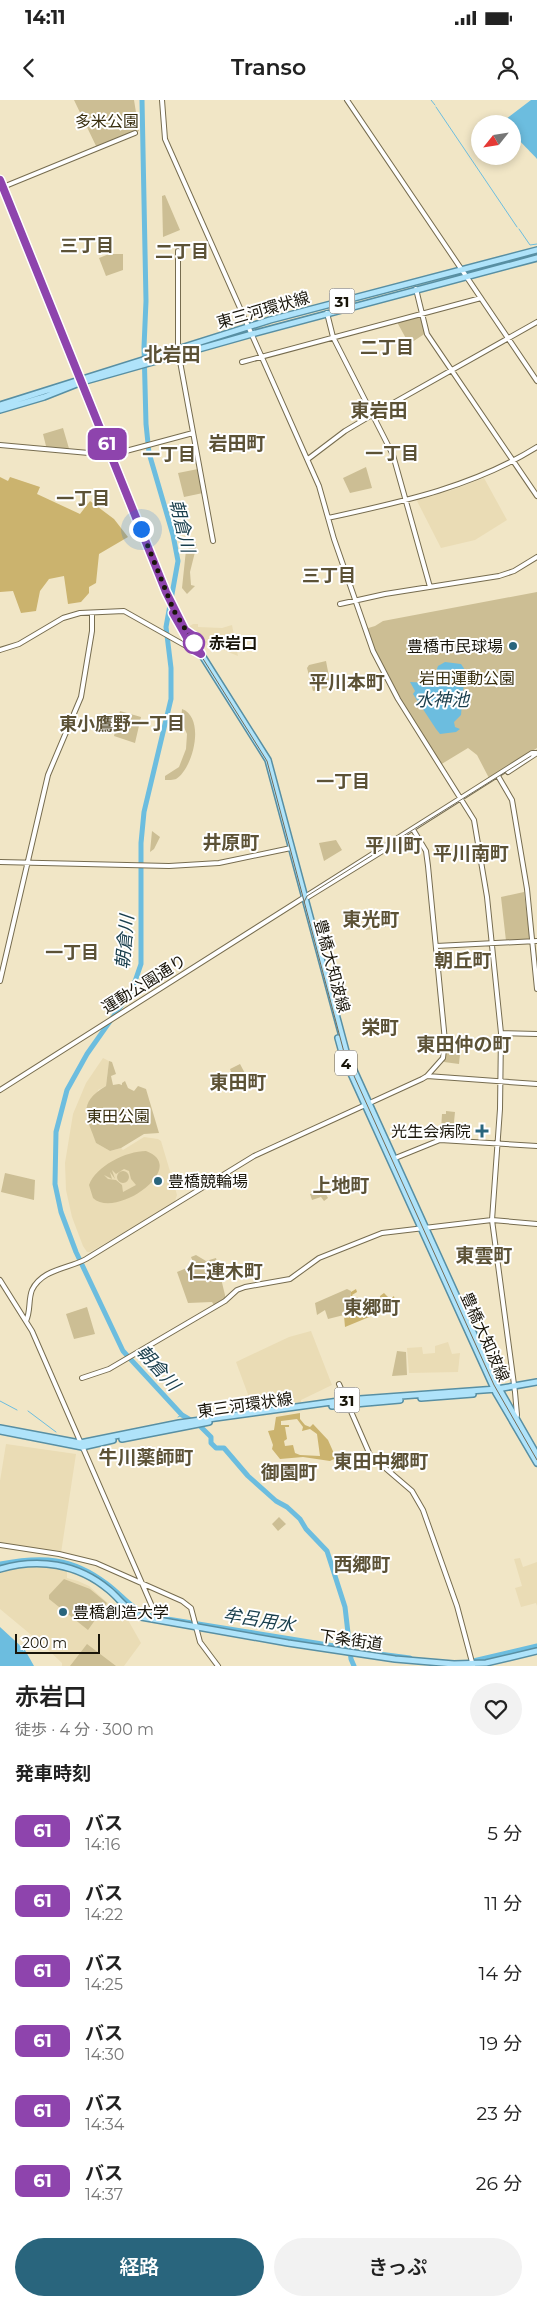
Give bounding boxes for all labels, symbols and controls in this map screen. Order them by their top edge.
text: 14:11 [25,6,66,29]
icon: back [15,54,43,82]
text: Transo [231,54,306,81]
icon: person [494,54,522,82]
park label: 多米公園 [75,112,139,131]
north arrow [471,115,521,165]
map controls [471,115,521,165]
district label: 三丁目 [60,235,114,257]
district label: 二丁目 [155,241,209,263]
street label: 東三河環状線 [214,288,312,332]
road number: 31 [330,288,354,314]
district label: 二丁目 [360,337,414,359]
district label: 北岩田 [143,343,201,366]
district label: 東岩田 [350,399,408,422]
line badge: 61 [84,428,130,460]
district label: 岩田町 [208,432,266,455]
text: 61 [98,433,116,455]
district label: 一丁目 [365,443,419,465]
district label: 一丁目 [142,444,196,466]
district label: 一丁目 [56,488,110,510]
water label: 朝倉川 [165,497,200,557]
your location [129,517,154,542]
district label: 三丁目 [302,565,356,587]
marker: 赤岩口 [183,632,205,654]
place label: 赤岩口 [209,634,257,653]
place label: 豊橋市民球場 [407,637,503,656]
marker: 豊橋市民球場 [507,640,519,652]
park label: 岩田運動公園 [419,669,515,688]
district label: 平川本町 [309,671,385,694]
water label: 水神池 [415,689,471,711]
district label: 東小鷹野一丁目 [59,713,185,735]
district label: 一丁目 [316,771,370,793]
district label: 井原町 [202,831,260,854]
district label: 平川町 [365,834,423,857]
district label: 平川南町 [433,842,509,865]
district label: 東光町 [342,908,400,931]
water label: 朝倉川 [112,912,138,970]
street label: 豊橋大知波線 [310,917,354,1015]
district label: 一丁目 [45,942,99,964]
district label: 朝丘町 [434,949,492,972]
street label: 運動公園通り [98,951,190,1017]
district label: 栄町 [361,1016,399,1039]
district label: 東田仲の町 [416,1033,512,1056]
road number: 4 [335,1050,357,1076]
district label: 東田町 [209,1071,267,1094]
park label: 東田公園 [86,1107,150,1126]
place label: 光生会病院 [391,1122,471,1141]
marker: 光生会病院 [475,1124,489,1138]
place label: 豊橋競輪場 [168,1172,248,1191]
district label: 上地町 [312,1174,370,1197]
marker: 豊橋競輪場 [152,1175,164,1187]
district label: 東雲町 [455,1244,513,1267]
district label: 仁連木町 [187,1260,263,1283]
street label: 豊橋大知波線 [457,1289,513,1385]
district label: 東郷町 [343,1296,401,1319]
water label: 朝倉川 [132,1341,186,1397]
road number: 31 [334,1388,360,1412]
street label: 東三河環状線 [196,1389,294,1421]
district label: 牛川薬師町 [98,1446,194,1469]
district label: 東田中郷町 [333,1450,429,1473]
district label: 御園町 [260,1461,318,1484]
district label: 西郷町 [333,1553,391,1576]
place label: 豊橋創造大学 [73,1603,169,1622]
water label: 牟呂用水 [222,1604,298,1637]
marker: 豊橋創造大学 [57,1606,69,1618]
street label: 下条街道 [318,1626,384,1654]
scale bar [15,1631,100,1654]
text: 200 m [22,1634,67,1652]
text: 赤岩口 [15,1682,87,1711]
button: heart [470,1683,522,1735]
text: 徒歩 · 4 分 · 300 m [15,1720,154,1739]
text: 発車時刻 [15,1762,91,1785]
text: バス [85,1812,123,1835]
text: 61 [33,1820,52,1842]
text: 5 分 [487,1822,522,1845]
text: 14:16 [85,1835,120,1854]
text: バス [85,1882,123,1905]
text: 61 [33,1890,52,1912]
text: 11 分 [484,1892,522,1915]
text: 14:22 [85,1905,123,1924]
text: バス [85,1952,123,1975]
text: 61 [33,1960,52,1982]
text: 14 分 [479,1962,522,1985]
text: 14:25 [85,1975,123,1994]
text: バス [85,2022,123,2045]
text: 61 [33,2030,52,2052]
text: 19 分 [480,2032,522,2055]
text: 14:30 [85,2045,124,2064]
text: バス [85,2092,123,2115]
text: 61 [33,2100,52,2122]
text: 23 分 [477,2102,522,2125]
text: 14:34 [85,2115,124,2134]
text: バス [85,2162,123,2185]
text: 61 [33,2170,52,2192]
text: 26 分 [476,2172,522,2195]
text: 14:37 [85,2185,123,2204]
button: 経路 [15,2238,264,2296]
button: きっぷ [274,2238,522,2296]

